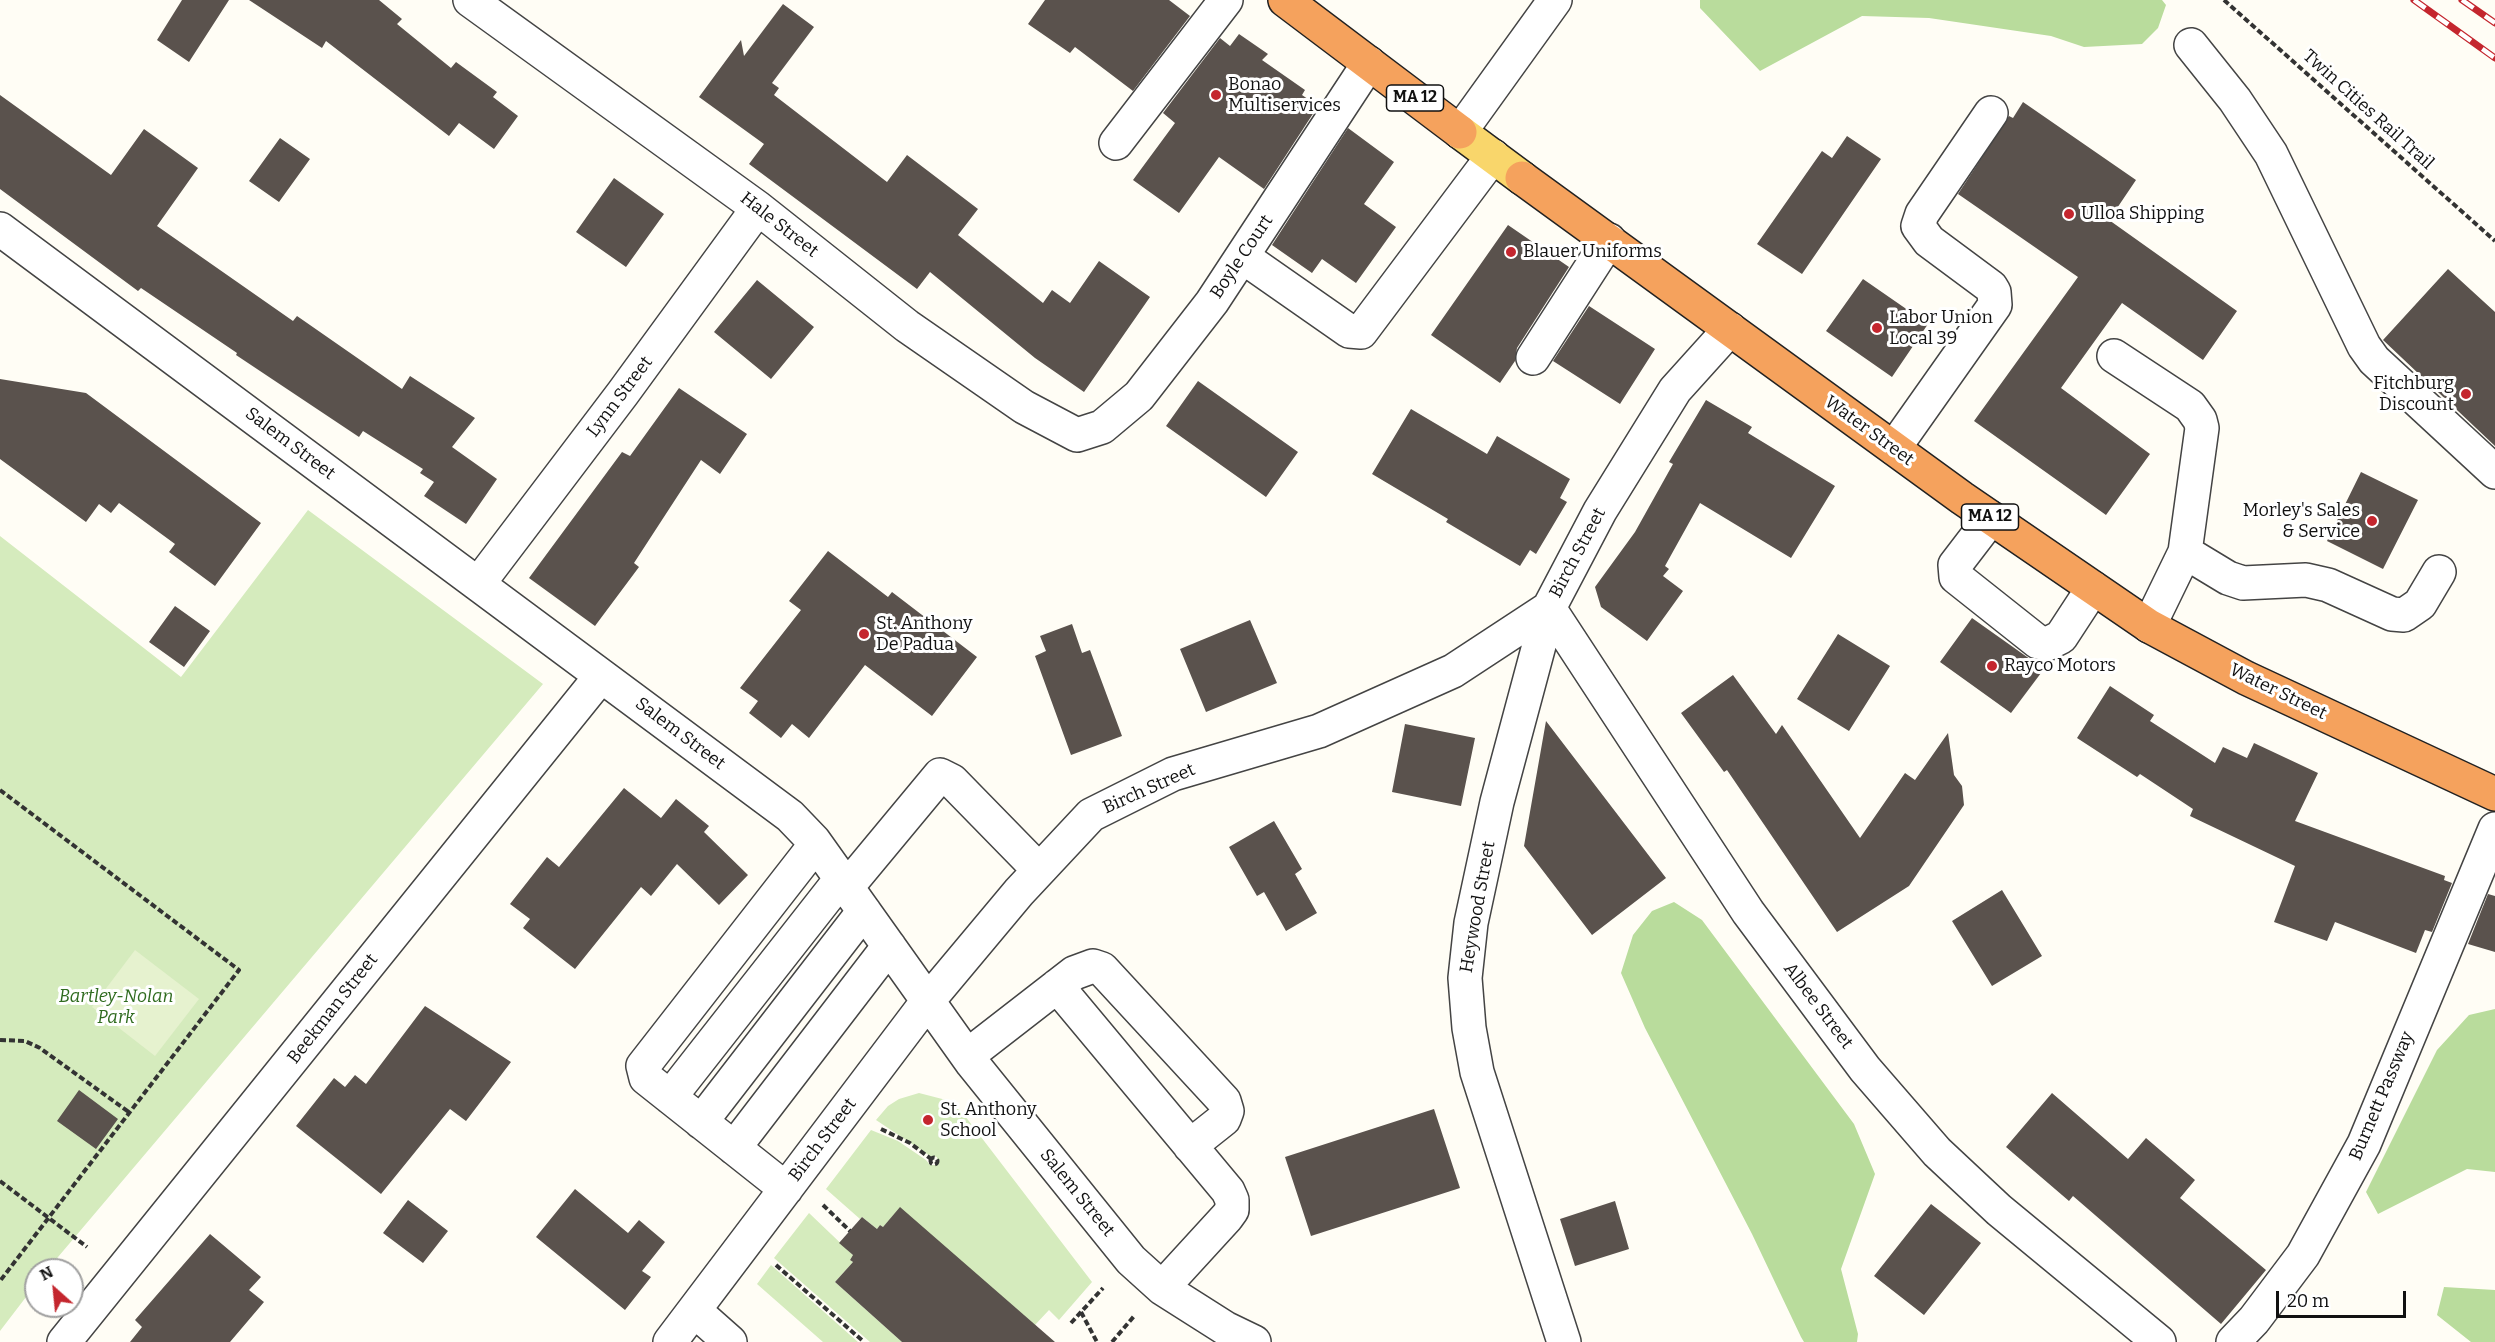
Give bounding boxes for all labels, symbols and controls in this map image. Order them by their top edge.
street label: Twin Cities Rail Trail [2298,46,2438,174]
place label: Bonao Multiservices [1228,74,1341,116]
road number: MA 12 [1386,85,1444,111]
marker: Bonao Multiservices [1209,88,1223,102]
street label: Hale Street [736,188,822,262]
place label: Ulloa Shipping [2081,203,2204,225]
marker: Ulloa Shipping [2062,207,2076,221]
street label: Boyle Court [1206,211,1278,303]
place label: Blauer Uniforms [1523,241,1662,263]
marker: Blauer Uniforms [1504,245,1518,259]
place label: Labor Union Local 39 [1889,307,1993,350]
marker: Labor Union Local 39 [1870,321,1884,335]
street label: Lynn Street [583,352,657,442]
place label: Fitchburg Discount [2373,373,2454,416]
marker: Fitchburg Discount [2459,387,2473,401]
street label: Water Street [1820,391,1918,471]
street label: Salem Street [241,403,339,485]
place label: Morley's Sales & Service [2243,500,2360,542]
street label: Birch Street [1545,504,1611,602]
road number: MA 12 [1962,504,2018,530]
marker: Morley's Sales & Service [2365,514,2379,528]
place label: St. Anthony De Padua [876,613,973,656]
marker: St. Anthony De Padua [857,627,871,641]
place label: Rayco Motors [2004,655,2116,677]
marker: Rayco Motors [1985,659,1999,673]
street label: Water Street [2226,659,2330,725]
street label: Salem Street [631,693,729,775]
street label: Birch Street [1100,759,1198,819]
street label: Heywood Street [1456,840,1500,974]
street label: Beekman Street [283,950,383,1068]
street label: Albee Street [1779,959,1857,1053]
park label: Bartley-Nolan Park [59,986,173,1028]
street label: Burnett Passway [2345,1028,2419,1164]
street label: Birch Street [785,1094,861,1186]
place label: St. Anthony School [940,1099,1037,1142]
marker: St. Anthony School [921,1113,935,1127]
street label: Salem Street [1035,1145,1119,1241]
north arrow [24,1258,84,1318]
text: N [37,1262,56,1285]
scale bar [2279,1279,2410,1317]
text: 20 m [2287,1290,2329,1312]

